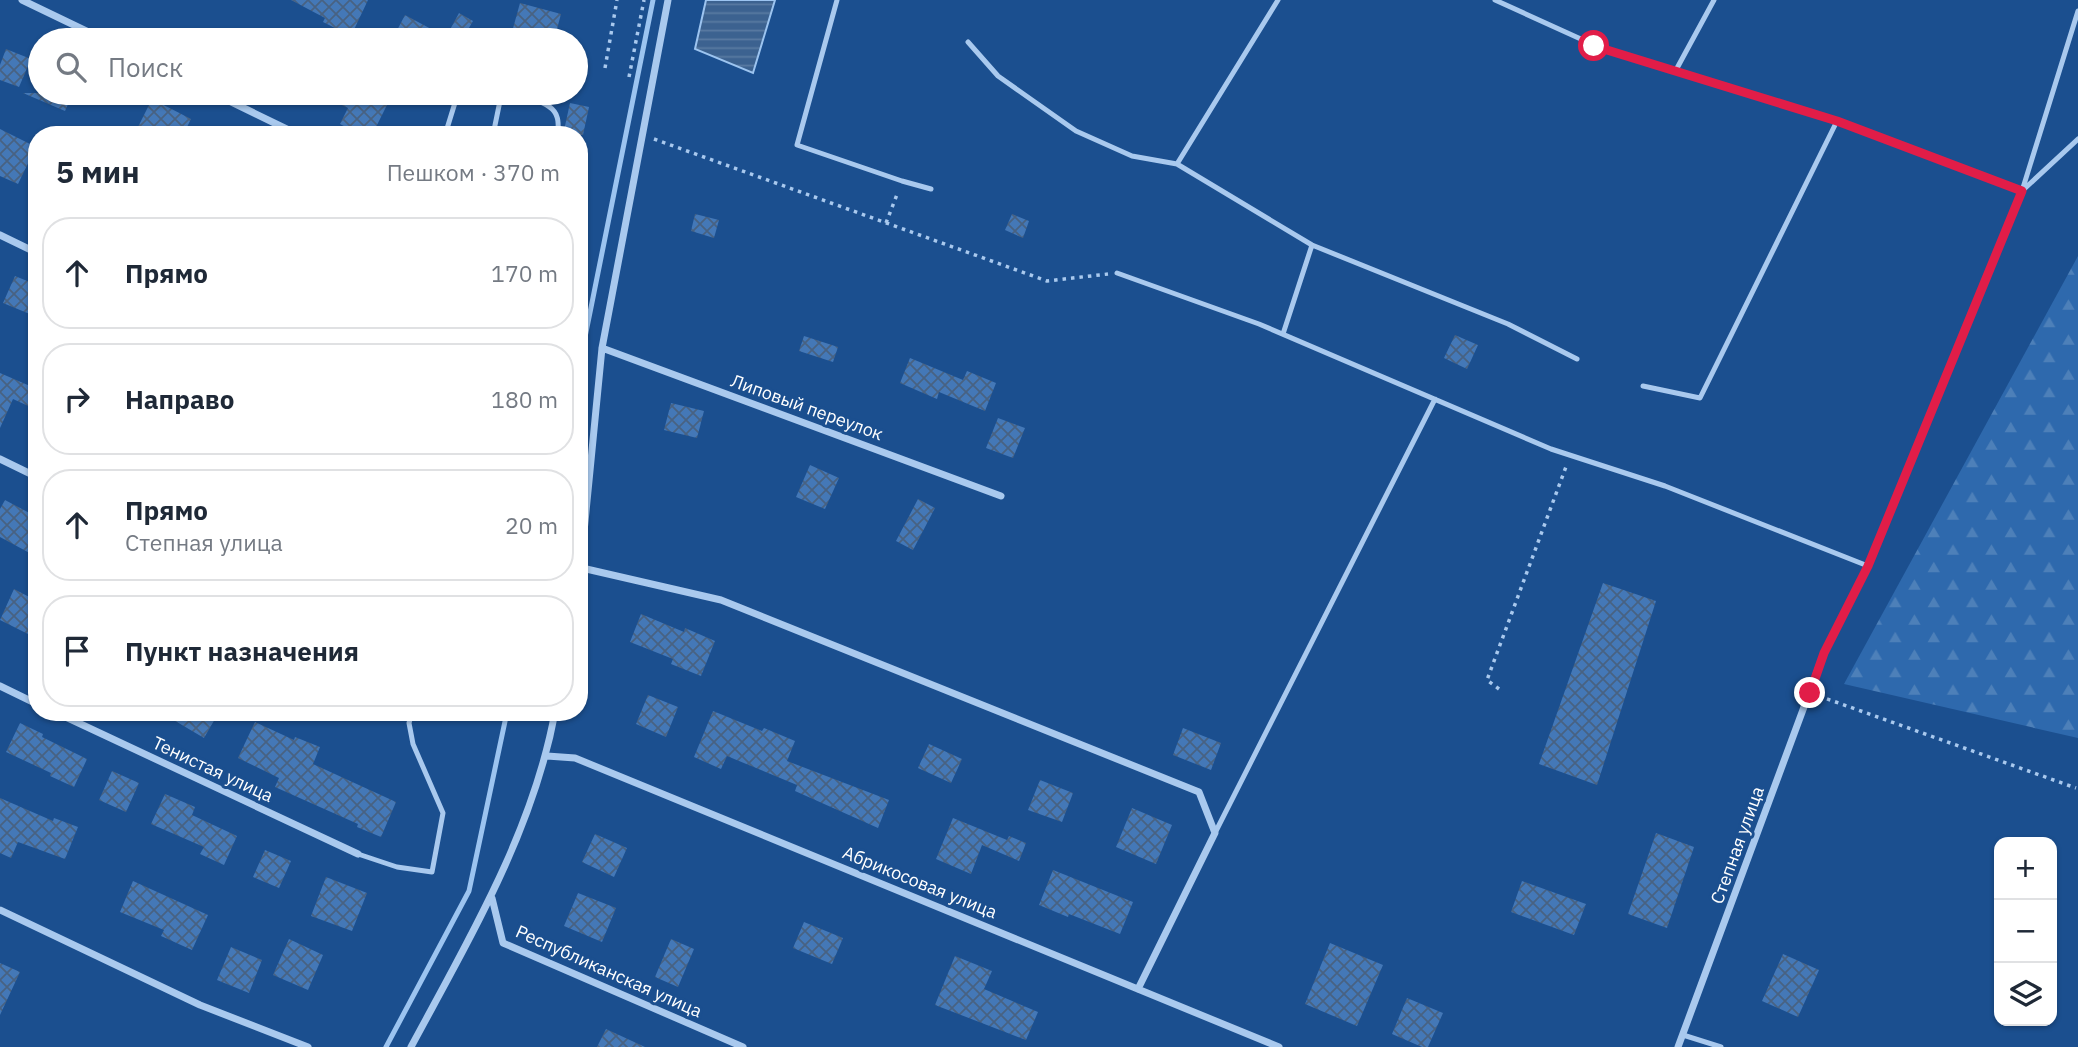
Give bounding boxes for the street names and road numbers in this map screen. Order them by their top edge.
street label: Липовый переулок [728,369,886,445]
street label: Тенистая улица [149,731,278,807]
street label: Степная улица [1705,783,1769,907]
street label: Абрикосовая улица [839,840,1001,924]
street label: Республиканская улица [512,919,706,1023]

